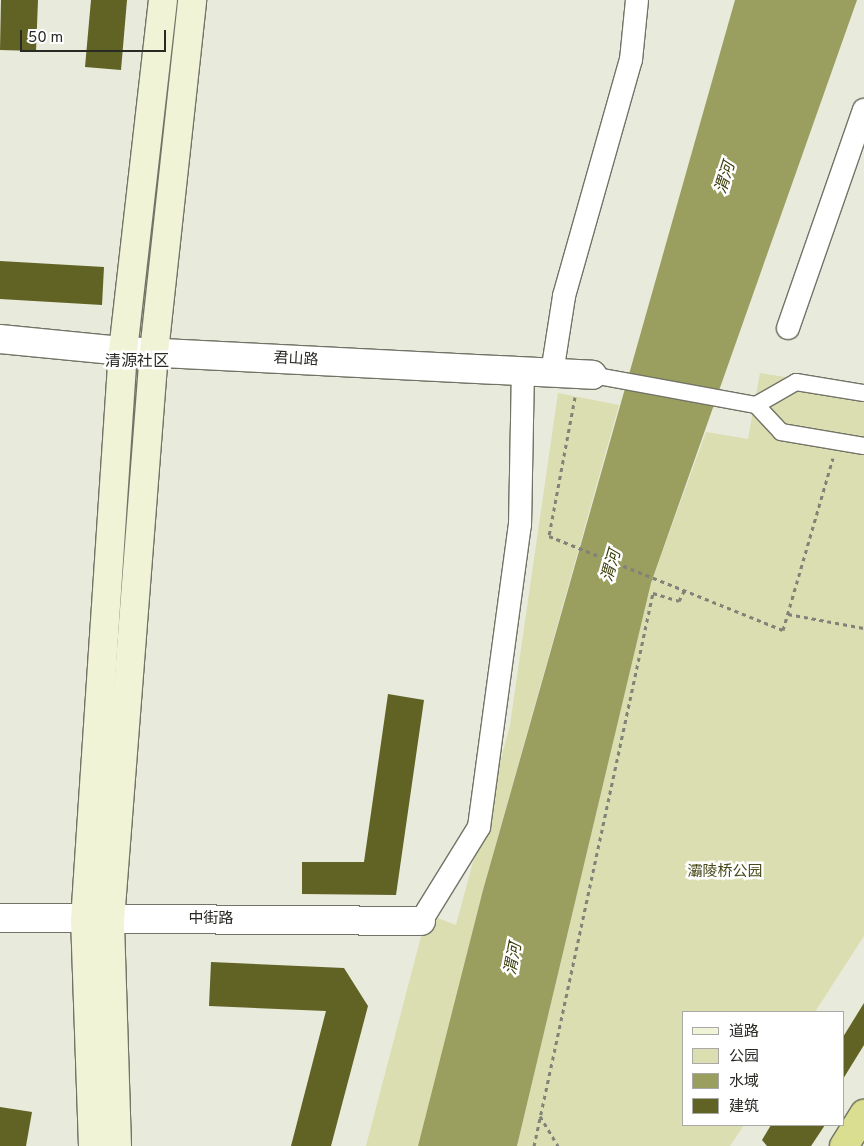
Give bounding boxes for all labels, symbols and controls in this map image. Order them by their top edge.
scale bar [22,20,169,52]
text: 50 m [28,29,63,48]
water label: 渭河 [712,160,740,196]
street label: 君山路 [273,350,319,370]
district label: 清源社区 [105,352,169,372]
water label: 渭河 [598,548,626,584]
park label: 灞陵桥公园 [688,864,762,882]
street label: 中街路 [189,911,233,929]
water label: 渭河 [502,941,526,977]
legend [682,1011,844,1126]
text: 道路 [729,1023,759,1042]
text: 公园 [729,1048,759,1067]
text: 水域 [729,1073,759,1092]
text: 建筑 [729,1098,759,1117]

